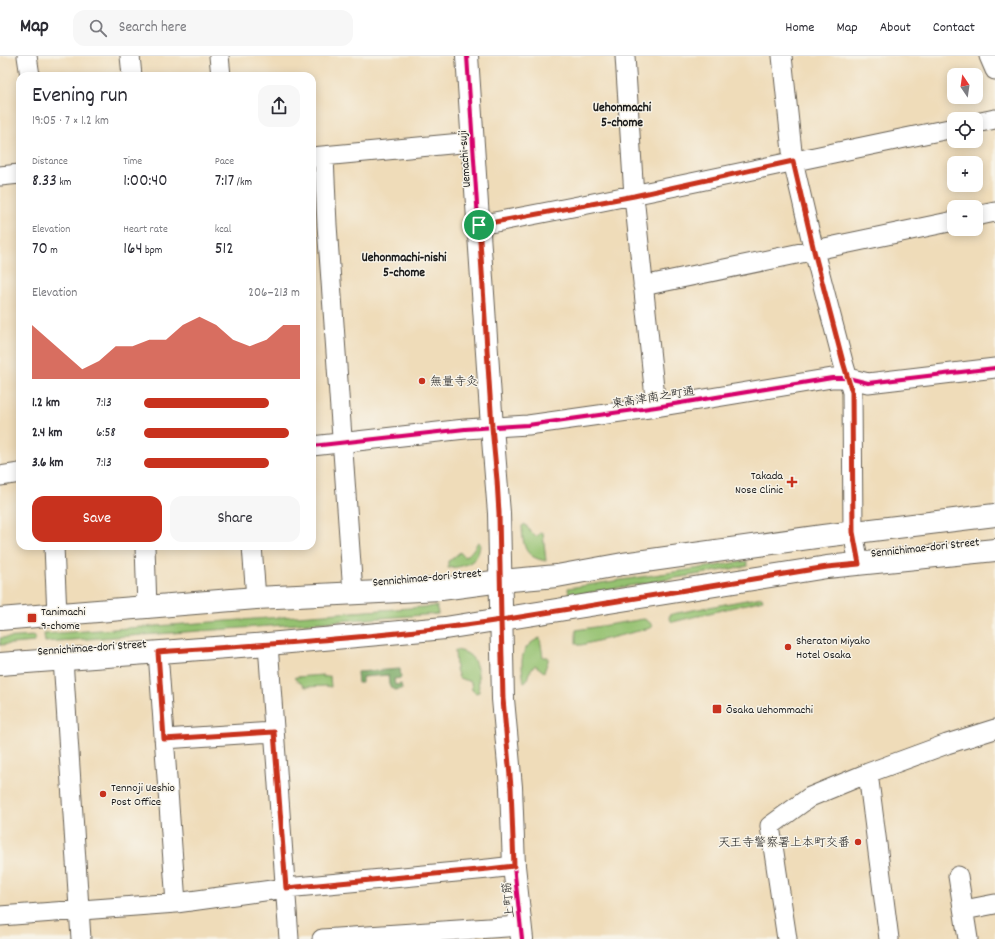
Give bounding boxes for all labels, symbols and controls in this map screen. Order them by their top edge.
search box [73,10,353,46]
text: Map [20,14,49,41]
icon: search [87,17,109,39]
text: Search here [119,17,187,39]
text: Home [785,18,814,38]
text: Map [836,18,858,38]
text: About [880,18,911,38]
text: Contact [933,18,975,38]
north arrow [947,68,983,104]
map controls [947,68,983,236]
text: Evening run [32,81,128,112]
button: share [258,85,300,127]
district label: Uehonmachi 5-chome [593,99,652,133]
text: 19:05 · 7 × 1.2 km [32,112,109,131]
button: locate [947,112,983,148]
street label: Uemachi-suji [455,130,476,188]
text: Distance [32,154,68,170]
text: Time [123,154,142,170]
text: Pace [215,154,234,170]
button: + [947,156,983,192]
text: 8.33 [32,170,57,194]
text: 1:00:40 [123,170,168,194]
text: 7:17 [215,170,234,194]
text: km [57,175,71,191]
text: /km [234,175,252,191]
button: − [947,200,983,236]
pin [462,208,496,242]
icon: arrive [468,214,490,236]
text: Elevation [32,222,70,238]
text: Heart rate [123,222,168,238]
text: kcal [215,222,231,238]
text: 70 [32,238,48,262]
text: 164 [123,238,142,262]
text: 512 [215,238,234,262]
text: m [48,243,58,259]
text: bpm [142,243,162,259]
district label: Uehonmachi-nishi 5-chome [362,249,447,283]
text: Elevation [32,284,77,303]
text: 206–213 m [248,284,300,303]
place label: 無量寺灸 [430,374,478,391]
marker: 無量寺灸 [417,376,427,386]
street label: 東高津南之町通 [610,384,696,413]
text: 1.2 km [32,394,60,413]
text: 7:13 [96,394,112,413]
text: 2.4 km [32,424,62,443]
text: 6:58 [96,424,116,443]
text: 3.6 km [32,454,64,473]
text: 7:13 [96,454,112,473]
place label: Takada Nose Clinic [735,468,783,499]
marker: Takada Nose Clinic [786,476,798,488]
button: Save [32,496,162,542]
button: Share [170,496,300,542]
street label: Sennichimae-dori Street [870,534,981,563]
street label: Sennichimae-dori Street [372,565,483,592]
place label: Tanimachi 9-chome [41,604,86,635]
marker: Tanimachi 9-chome [26,612,38,624]
place label: Sheraton Miyako Hotel Osaka [796,633,870,664]
street label: Sennichimae-dori Street [37,636,148,661]
marker: Sheraton Miyako Hotel Osaka [783,642,793,652]
place label: Ōsaka Uehommachi [726,702,813,719]
marker: Ōsaka Uehommachi [711,703,723,715]
place label: Tennoji Ueshio Post Office [111,780,175,811]
marker: Tennoji Ueshio Post Office [98,789,108,799]
place label: 天王寺警察署上本町交番 [718,835,850,852]
marker: 天王寺警察署上本町交番 [853,837,863,847]
street label: 上町筋 [499,881,520,919]

